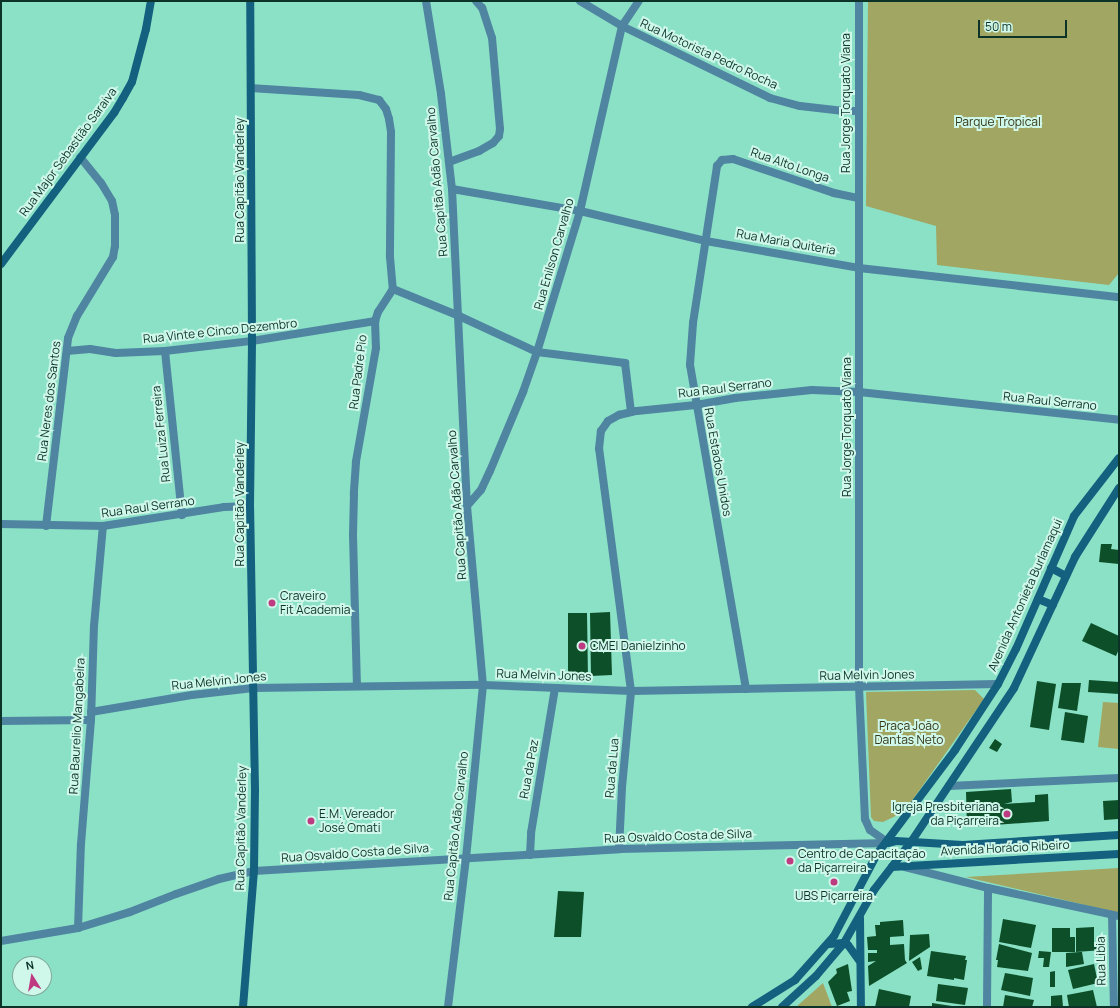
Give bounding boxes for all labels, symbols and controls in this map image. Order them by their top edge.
scale bar [980,12,1069,38]
street label: Rua Motorista Pedro Rocha [638,16,780,92]
text: 50 m [985,18,1012,35]
street label: Rua Jorge Torquato Viana [839,33,853,173]
street label: Rua Major Sebastião Saraiva [16,85,120,219]
street label: Rua Capitão Adão Carvalho [423,107,451,257]
park label: Parque Tropical [955,115,1041,129]
street label: Rua Capitão Vanderley [233,118,247,242]
street label: Rua Alto Longa [749,145,831,185]
street label: Rua Enilson Carvalho [531,197,577,311]
street label: Rua Maria Quiteria [735,226,837,258]
street label: Rua Vinte e Cinco Dezembro [142,316,298,346]
street label: Rua Padre Pio [346,334,370,410]
street label: Rua Neres dos Santos [34,340,64,462]
street label: Rua Jorge Torquato Viana [840,357,854,497]
street label: Rua Raul Serrano [677,375,773,401]
street label: Rua Luiza Ferreira [149,385,173,483]
street label: Rua Raul Serrano [1003,389,1097,413]
street label: Rua Estados Unidos [701,407,735,517]
street label: Rua Capitão Adão Carvalho [445,430,469,580]
street label: Rua Capitão Vanderley [233,442,247,566]
street label: Rua Raul Serrano [100,493,196,521]
street label: Avenida Antonieta Burlamaqui [985,517,1065,673]
place label: Craveiro Fit Academia [280,589,351,617]
marker: Craveiro Fit Academia [267,598,277,608]
place label: CMEI Danielzinho [590,639,686,653]
marker: CMEI Danielzinho [577,641,587,651]
street label: Rua Baurelio Mangabeira [66,657,88,795]
street label: Rua Melvin Jones [496,666,592,684]
street label: Rua Melvin Jones [819,667,915,683]
street label: Rua Melvin Jones [171,669,267,693]
park label: Praça João Dantas Neto [875,719,943,747]
street label: Rua da Paz [517,738,541,800]
street label: Rua da Lua [602,738,622,798]
street label: Rua Capitão Adão Carvalho [441,751,471,901]
street label: Rua Capitão Vanderley [233,765,249,891]
place label: Igreja Presbiteriana da Piçarreira [892,800,999,828]
place label: E.M. Vereador José Omati [319,807,394,835]
marker: Igreja Presbiteriana da Piçarreira [1002,809,1012,819]
marker: E.M. Vereador José Omati [306,816,316,826]
street label: Rua Osvaldo Costa de Silva [604,826,752,846]
street label: Avenida Horácio Ribeiro [940,837,1070,859]
street label: Rua Osvaldo Costa de Silva [281,841,429,865]
place label: Centro de Capacitação da Piçarreira [798,847,926,875]
marker: Centro de Capacitação da Piçarreira [785,856,795,866]
marker: UBS Piçarreira [828,876,840,888]
place label: UBS Piçarreira [795,889,873,903]
street label: Rua Libia [1093,936,1109,986]
north arrow [12,956,52,996]
text: N [24,957,35,973]

